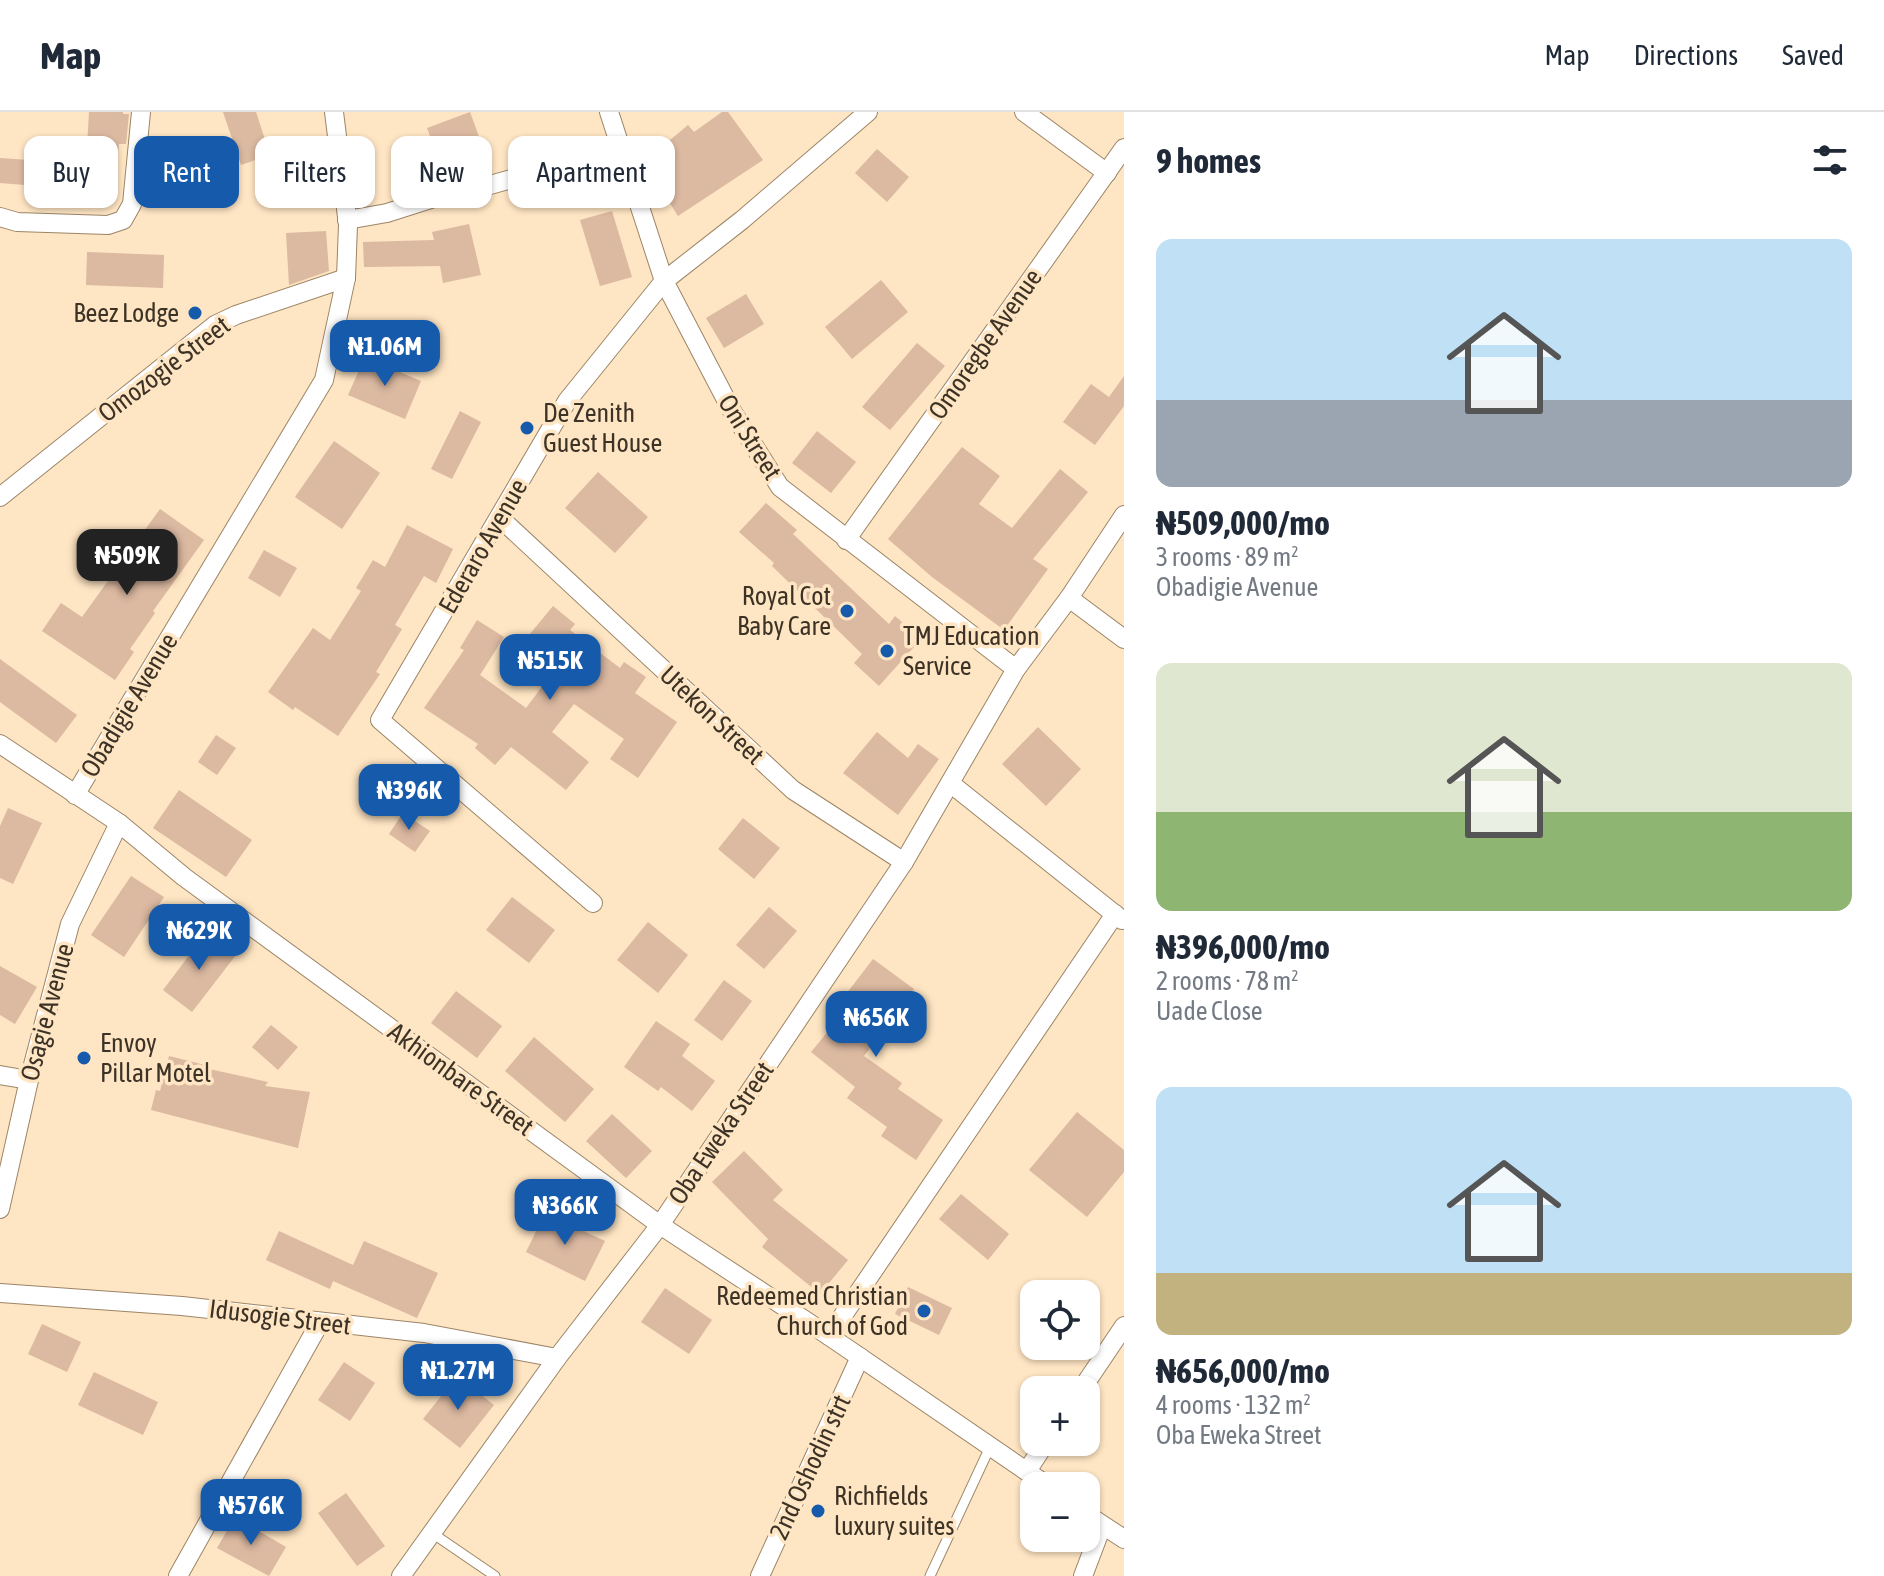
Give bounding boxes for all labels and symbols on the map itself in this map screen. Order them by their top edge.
street label: Omoregbe Avenue [922,263,1048,425]
place label: Beez Lodge [73,298,179,328]
marker: Beez Lodge [186,304,204,322]
street label: Omozogie Street [92,310,236,428]
pin: ₦1.06M [320,320,450,388]
street label: Oni Street [712,389,788,485]
place label: De Zenith Guest House [543,398,662,458]
marker: De Zenith Guest House [518,419,536,437]
street label: Ederaro Avenue [433,474,533,618]
pin: ₦509K [71,529,183,597]
place label: Royal Cot Baby Care [737,581,831,641]
marker: Royal Cot Baby Care [838,602,856,620]
place label: TMJ Education Service [903,621,1040,681]
street label: Obadigie Avenue [74,628,184,782]
pin: ₦515K [494,634,606,702]
marker: TMJ Education Service [878,642,896,660]
street label: Utekon Street [654,659,770,771]
pin: ₦396K [353,764,465,832]
pin: ₦629K [143,904,255,972]
street label: Osagie Avenue [14,940,80,1084]
pin: ₦656K [820,991,932,1059]
street label: Akhionbare Street [383,1016,539,1142]
place label: Envoy Pillar Motel [100,1028,211,1088]
marker: Envoy Pillar Motel [75,1049,93,1067]
street label: Oba Eweka Street [662,1056,780,1210]
pin: ₦366K [509,1179,621,1247]
place label: Redeemed Christian Church of God [716,1281,908,1341]
street label: Idusogie Street [207,1293,353,1341]
marker: Redeemed Christian Church of God [915,1302,933,1320]
pin: ₦1.27M [393,1344,523,1412]
street label: 2nd Oshodin strt [763,1390,857,1544]
pin: ₦576K [195,1479,307,1547]
place label: Richfields luxury suites [834,1481,954,1541]
marker: Richfields luxury suites [809,1502,827,1520]

